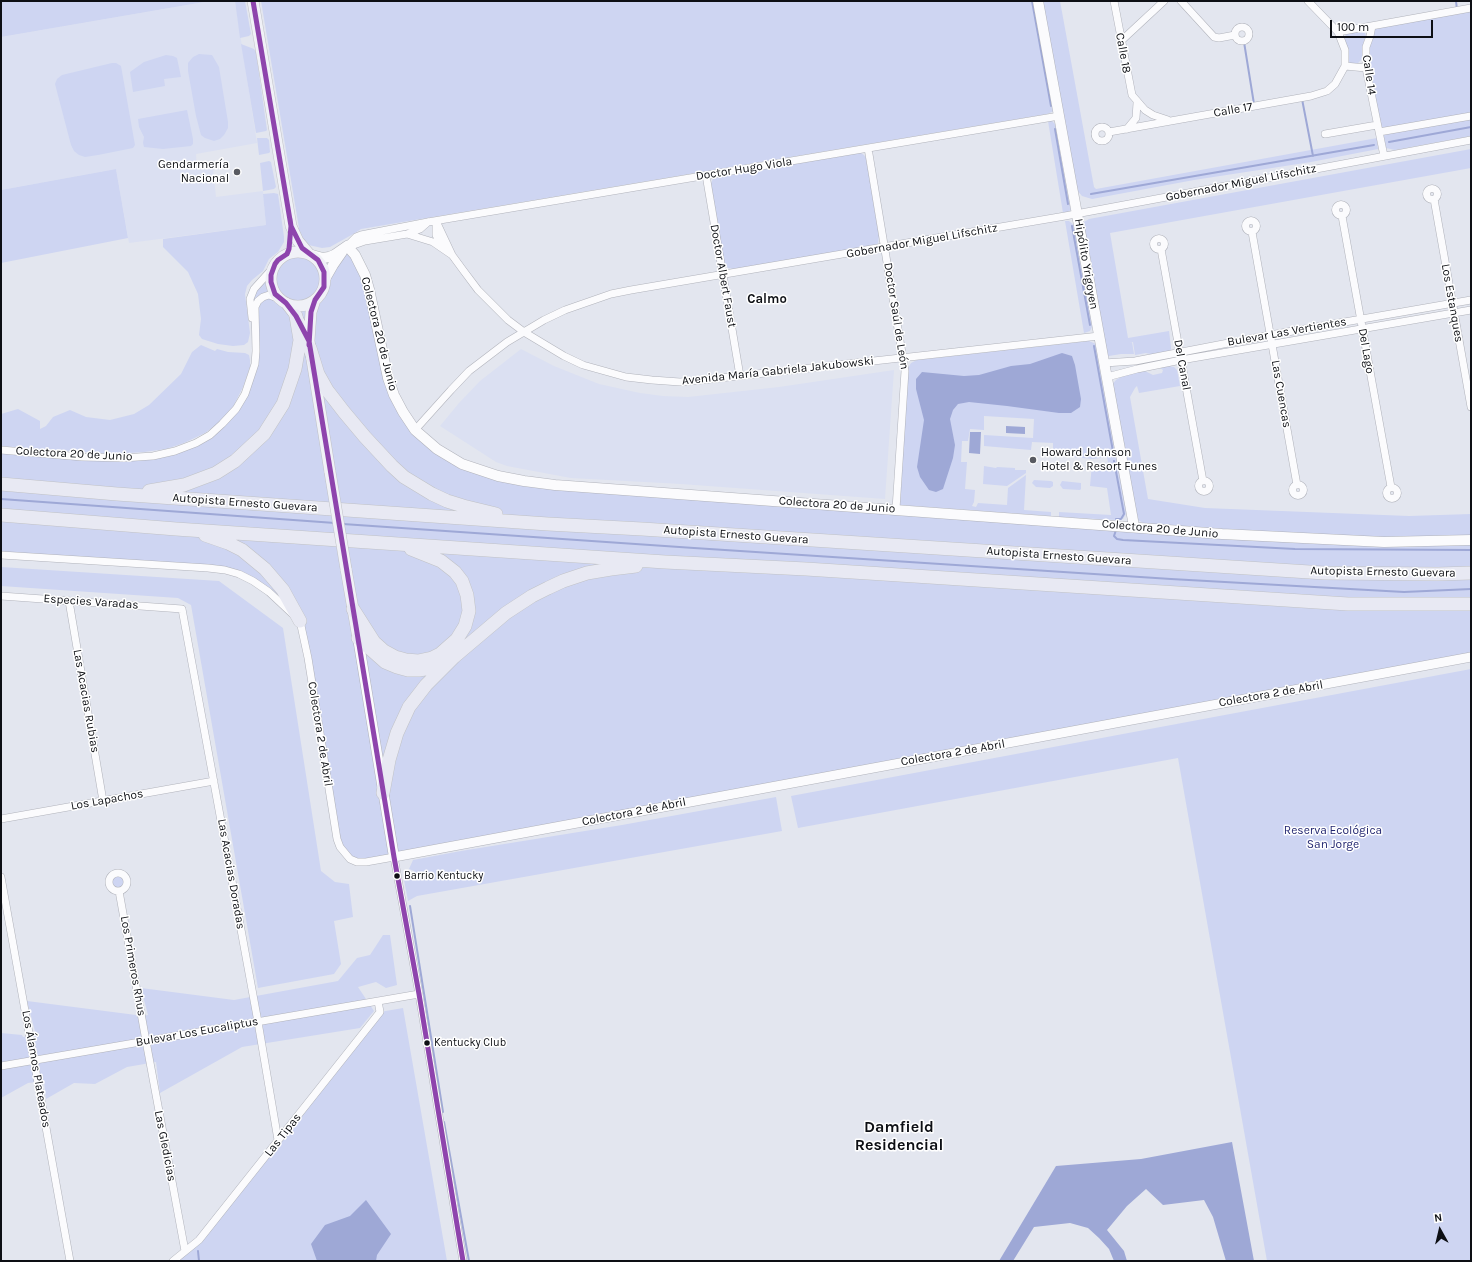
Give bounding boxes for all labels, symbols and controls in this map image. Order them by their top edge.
scale bar [1332,12,1435,38]
text: 100 m [1337,20,1369,34]
street label: Calle 18 [1112,32,1134,74]
street label: Calle 14 [1359,54,1379,96]
street label: Calle 17 [1212,99,1254,121]
street label: Doctor Hugo Viola [695,154,793,184]
place label: Gendarmería Nacional [158,158,229,186]
street label: Gobernador Miguel Lifschitz [1164,161,1318,205]
marker: Gendarmería Nacional [232,167,242,177]
street label: Hipólito Yrigoyen [1071,217,1101,311]
street label: Gobernador Miguel Lifschitz [845,221,999,261]
street label: Doctor Albert Faust [707,223,739,329]
street label: Doctor Saúl de León [880,262,912,370]
street label: Los Estanques [1438,263,1466,343]
street label: Colectora 20 de Junio [358,275,400,393]
district label: Calmo [747,291,787,307]
street label: Bulevar Las Vertientes [1226,314,1348,350]
street label: Del Lago [1355,327,1377,375]
street label: Del Canal [1170,338,1194,392]
street label: Avenida María Gabriela Jakubowski [681,354,875,388]
street label: Las Cuencas [1268,359,1294,429]
street label: Colectora 20 de Junio [15,444,133,464]
place label: Howard Johnson Hotel & Resort Funes [1041,446,1157,474]
marker: Howard Johnson Hotel & Resort Funes [1028,455,1038,465]
street label: Autopista Ernesto Guevara [172,491,318,515]
street label: Colectora 20 de Junio [778,494,896,516]
street label: Colectora 20 de Junio [1101,517,1219,541]
street label: Autopista Ernesto Guevara [663,523,809,547]
street label: Autopista Ernesto Guevara [986,544,1132,568]
street label: Autopista Ernesto Guevara [1310,564,1456,580]
street label: Especies Varadas [43,591,139,613]
street label: Las Acacias Rubias [70,648,102,754]
street label: Colectora 2 de Abril [1218,678,1324,710]
street label: Colectora 2 de Abril [305,681,335,787]
street label: Colectora 2 de Abril [900,737,1006,769]
street label: Los Lapachos [70,787,144,813]
street label: Colectora 2 de Abril [581,795,687,829]
street label: Las Acacias Doradas [214,818,248,930]
park label: Reserva Ecológica San Jorge [1284,824,1382,852]
place label: Barrio Kentucky [404,869,483,883]
marker: Barrio Kentucky [392,871,402,881]
street label: Los Primeros Rhus [117,915,149,1017]
street label: Los Álamos Plateados [19,1009,53,1129]
street label: Bulevar Los Eucaliptus [135,1014,259,1050]
place label: Kentucky Club [434,1036,506,1050]
marker: Kentucky Club [422,1038,432,1048]
street label: Las Gledicias [151,1109,179,1183]
street label: Las Tipas [262,1111,304,1159]
district label: Damfield Residencial [855,1117,943,1155]
north arrow [1420,1210,1460,1250]
text: N [1433,1211,1443,1225]

